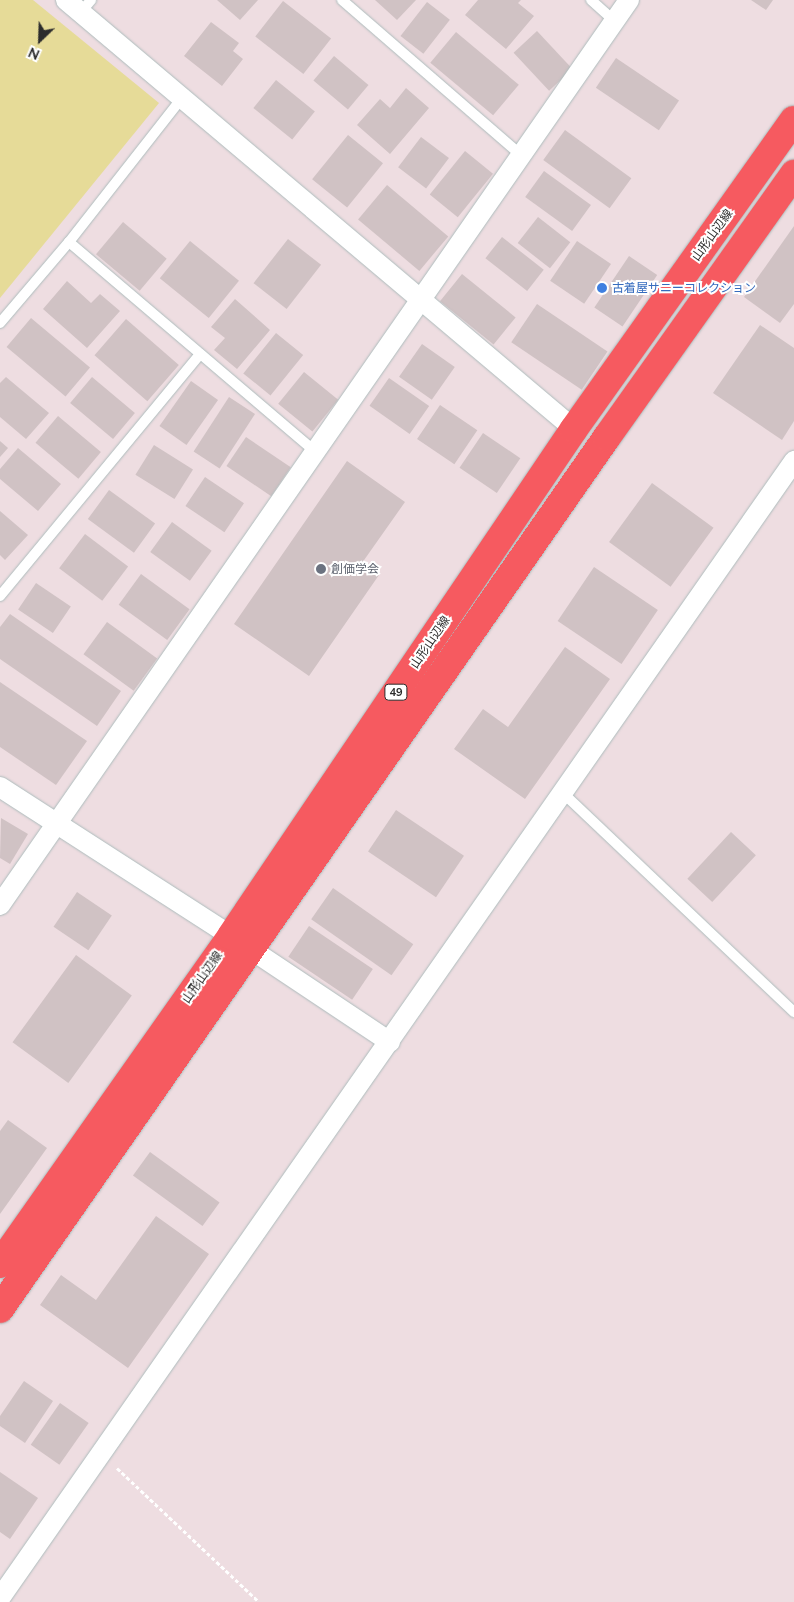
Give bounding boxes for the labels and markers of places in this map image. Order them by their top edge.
place label: 古着屋サニーコレクション [612,281,756,295]
marker: 古着屋サニーコレクション [596,282,608,294]
place label: 創価学会 [331,562,379,576]
marker: 創価学会 [315,563,327,575]

